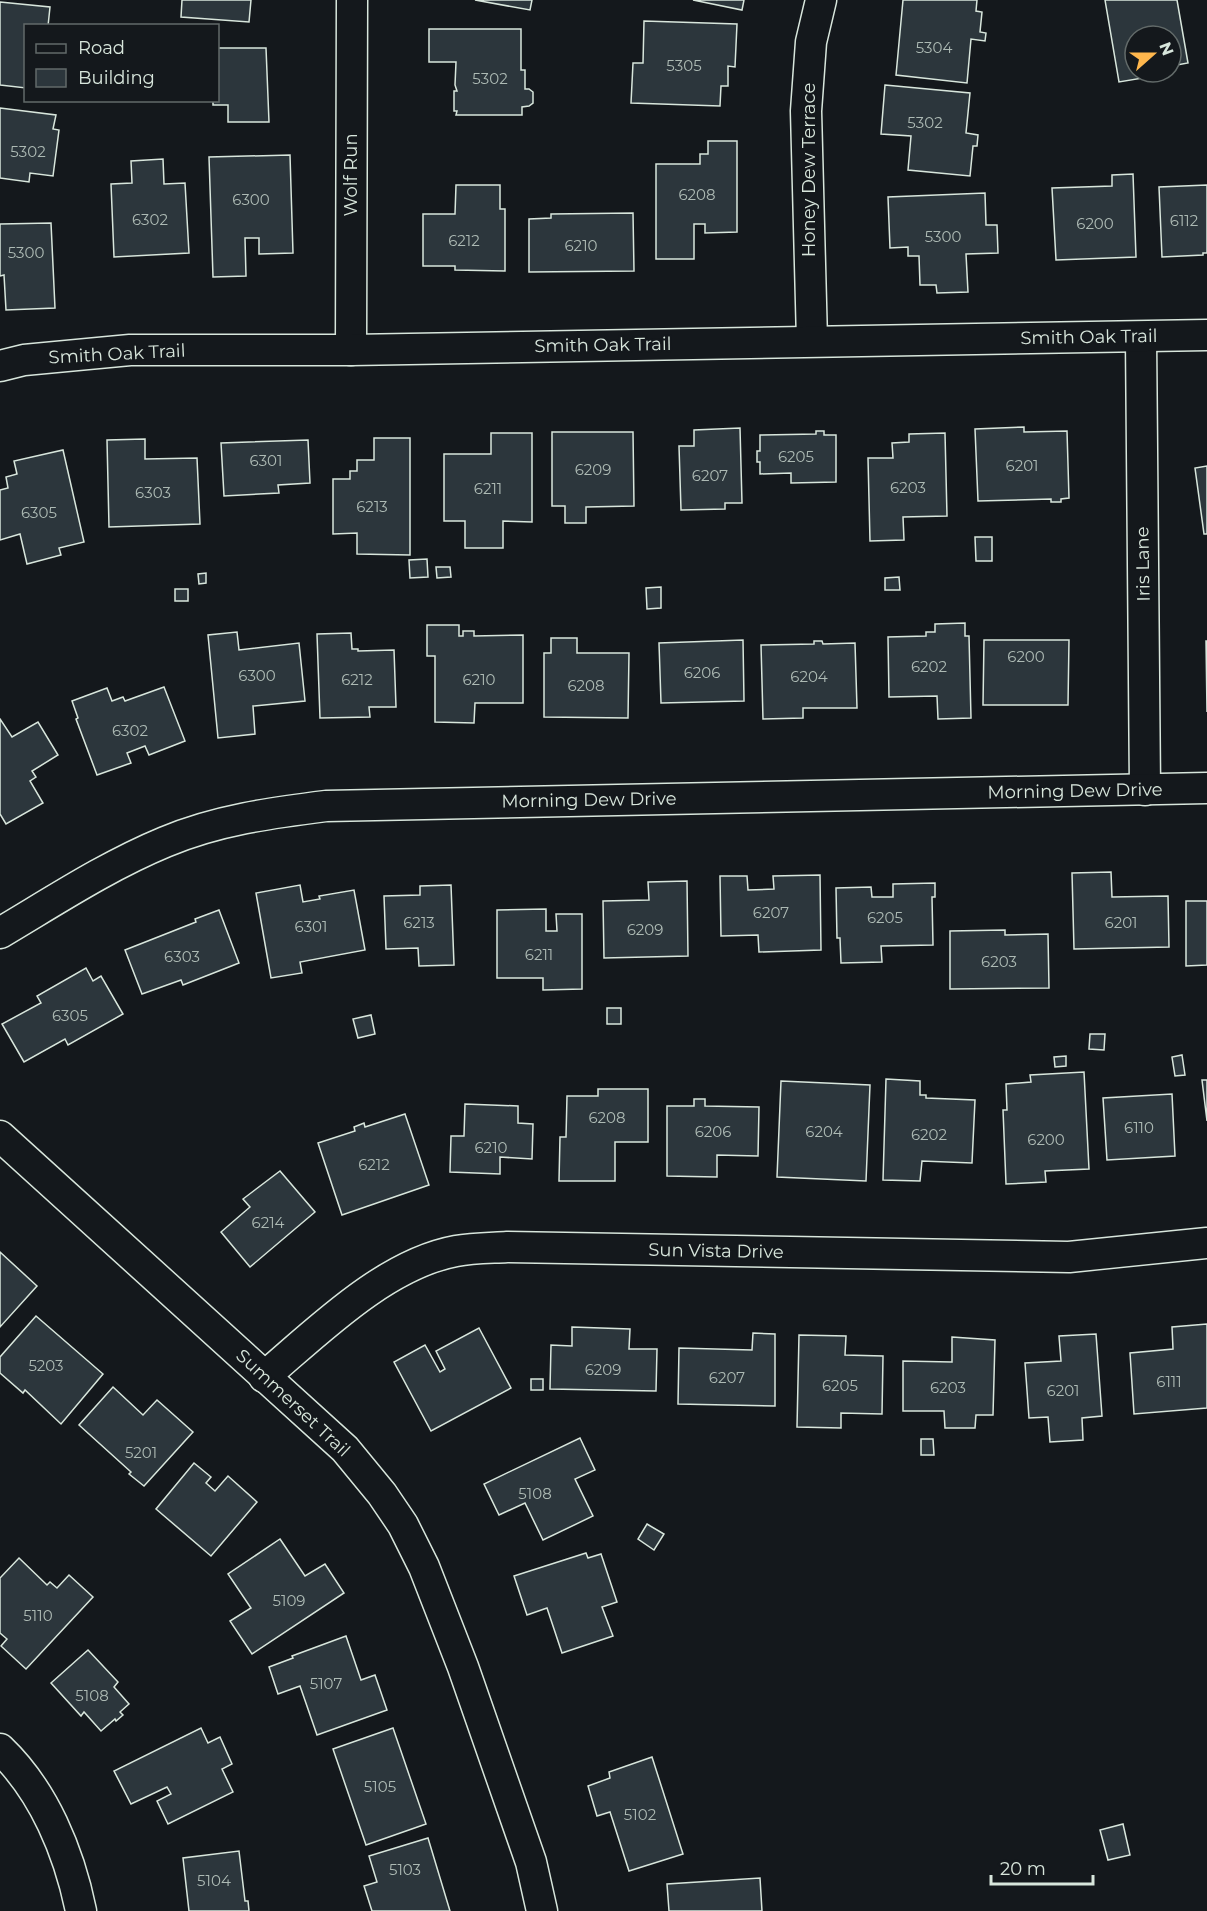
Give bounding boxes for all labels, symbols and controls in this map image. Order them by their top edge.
legend [24,24,219,102]
north arrow [1123,24,1183,84]
text: Road [78,37,125,59]
house number: 5304 [916,38,952,57]
text: N [1155,39,1178,58]
house number: 5305 [666,56,702,75]
text: Building [78,67,155,89]
house number: 5302 [472,69,508,88]
street label: Honey Dew Terrace [798,83,820,257]
house number: 5302 [907,113,943,132]
street label: Wolf Run [340,133,362,217]
house number: 5302 [10,142,46,161]
house number: 6208 [678,185,716,204]
house number: 6300 [232,190,270,209]
house number: 6302 [132,210,168,229]
house number: 6112 [1170,211,1198,230]
house number: 6200 [1076,214,1114,233]
house number: 5300 [925,227,961,246]
house number: 6212 [448,231,480,250]
house number: 6210 [564,236,598,255]
house number: 5300 [8,243,44,262]
street label: Smith Oak Trail [1020,325,1158,349]
street label: Smith Oak Trail [534,333,672,357]
street label: Smith Oak Trail [48,339,186,369]
house number: 6205 [778,447,814,466]
house number: 6301 [250,451,282,470]
house number: 6201 [1006,456,1038,475]
house number: 6209 [575,460,611,479]
house number: 6207 [692,466,728,485]
house number: 6203 [890,478,926,497]
house number: 6211 [474,479,502,498]
house number: 6303 [135,483,171,502]
house number: 6213 [356,497,388,516]
house number: 6305 [21,503,57,522]
street label: Iris Lane [1131,526,1155,602]
house number: 6200 [1007,647,1045,666]
house number: 6202 [911,657,947,676]
house number: 6206 [684,663,720,682]
house number: 6300 [238,666,276,685]
house number: 6204 [790,667,828,686]
house number: 6212 [341,670,373,689]
house number: 6210 [462,670,496,689]
house number: 6208 [567,676,605,695]
house number: 6302 [112,721,148,740]
street label: Morning Dew Drive [987,778,1163,804]
street label: Morning Dew Drive [501,787,677,813]
house number: 6207 [753,903,789,922]
house number: 6205 [867,908,903,927]
house number: 6213 [403,913,435,932]
house number: 6201 [1105,913,1137,932]
house number: 6301 [295,917,327,936]
house number: 6209 [627,920,663,939]
house number: 6211 [525,945,553,964]
house number: 6303 [164,947,200,966]
house number: 6203 [981,952,1017,971]
house number: 6305 [52,1006,88,1025]
house number: 6208 [588,1108,626,1127]
house number: 6110 [1124,1118,1154,1137]
house number: 6206 [695,1122,731,1141]
house number: 6204 [805,1122,843,1141]
house number: 6202 [911,1125,947,1144]
house number: 6200 [1027,1130,1065,1149]
house number: 6210 [474,1138,508,1157]
house number: 6212 [358,1155,390,1174]
house number: 6214 [252,1213,285,1232]
street label: Sun Vista Drive [648,1239,784,1263]
street label: Summerset Trail [231,1344,355,1462]
house number: 5203 [28,1356,64,1375]
house number: 6209 [585,1360,621,1379]
house number: 6207 [709,1368,745,1387]
house number: 6111 [1156,1372,1182,1391]
house number: 6205 [822,1376,858,1395]
house number: 6203 [930,1378,966,1397]
house number: 6201 [1047,1381,1079,1400]
house number: 5201 [125,1443,157,1462]
house number: 5108 [518,1484,552,1503]
house number: 5109 [273,1591,305,1610]
house number: 5110 [23,1606,53,1625]
house number: 5107 [310,1674,342,1693]
house number: 5108 [75,1686,109,1705]
house number: 5105 [364,1777,396,1796]
house number: 5102 [624,1805,656,1824]
scale bar [991,1848,1093,1886]
text: 20 m [1000,1858,1046,1880]
house number: 5103 [389,1860,421,1879]
house number: 5104 [197,1871,231,1890]

